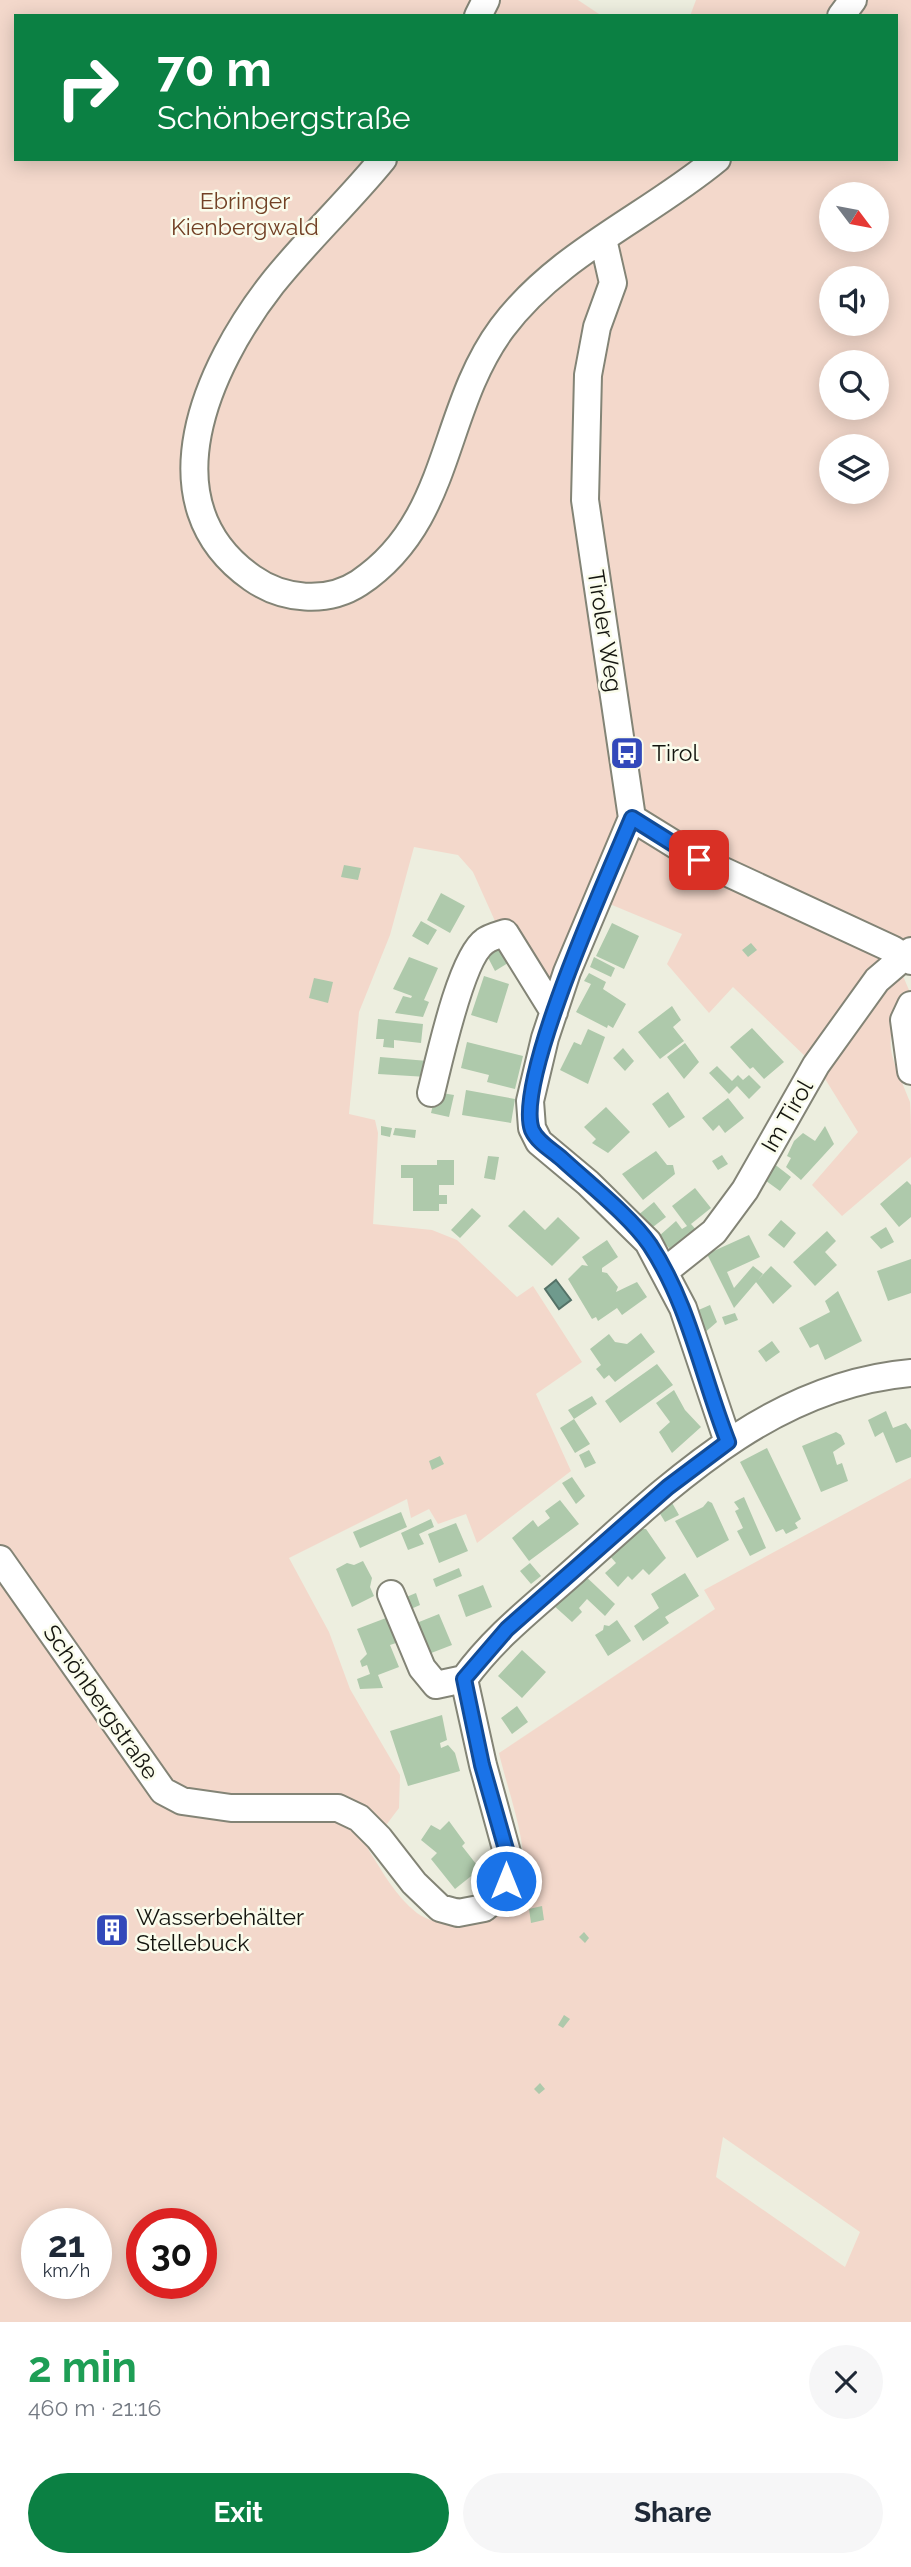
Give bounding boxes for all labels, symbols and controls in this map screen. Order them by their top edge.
text: 70 m [157,40,272,97]
icon: right [42,42,133,133]
text: Schönbergstraße [157,99,411,136]
north arrow [819,182,889,252]
map controls [819,182,889,504]
park label: Ebringer Kienbergwald [171,187,319,240]
button: sound [819,266,889,336]
button: search [819,350,889,420]
button: layers [819,434,889,504]
street label: Tiroler Weg [583,568,628,694]
bus stop icon: Tirol [608,734,646,772]
place label: Tirol [652,739,699,766]
pin [669,830,729,890]
icon: arrive [680,841,718,879]
street label: Im Tirol [755,1074,818,1157]
street label: Schönbergstraße [38,1619,165,1784]
position arrow [469,1844,543,1918]
place label: Wasserbehälter Stellebuck [136,1903,304,1956]
building icon: Wasserbehälter Stellebuck [93,1911,131,1949]
speed limit sign: 30 [126,2208,217,2299]
text: 21 [48,2224,85,2265]
text: km/h [43,2260,90,2281]
text: 2 min [28,2343,137,2392]
button: close [809,2345,883,2419]
text: 460 m · 21:16 [28,2394,161,2421]
button: Exit [28,2473,449,2553]
button: Share [463,2473,883,2553]

